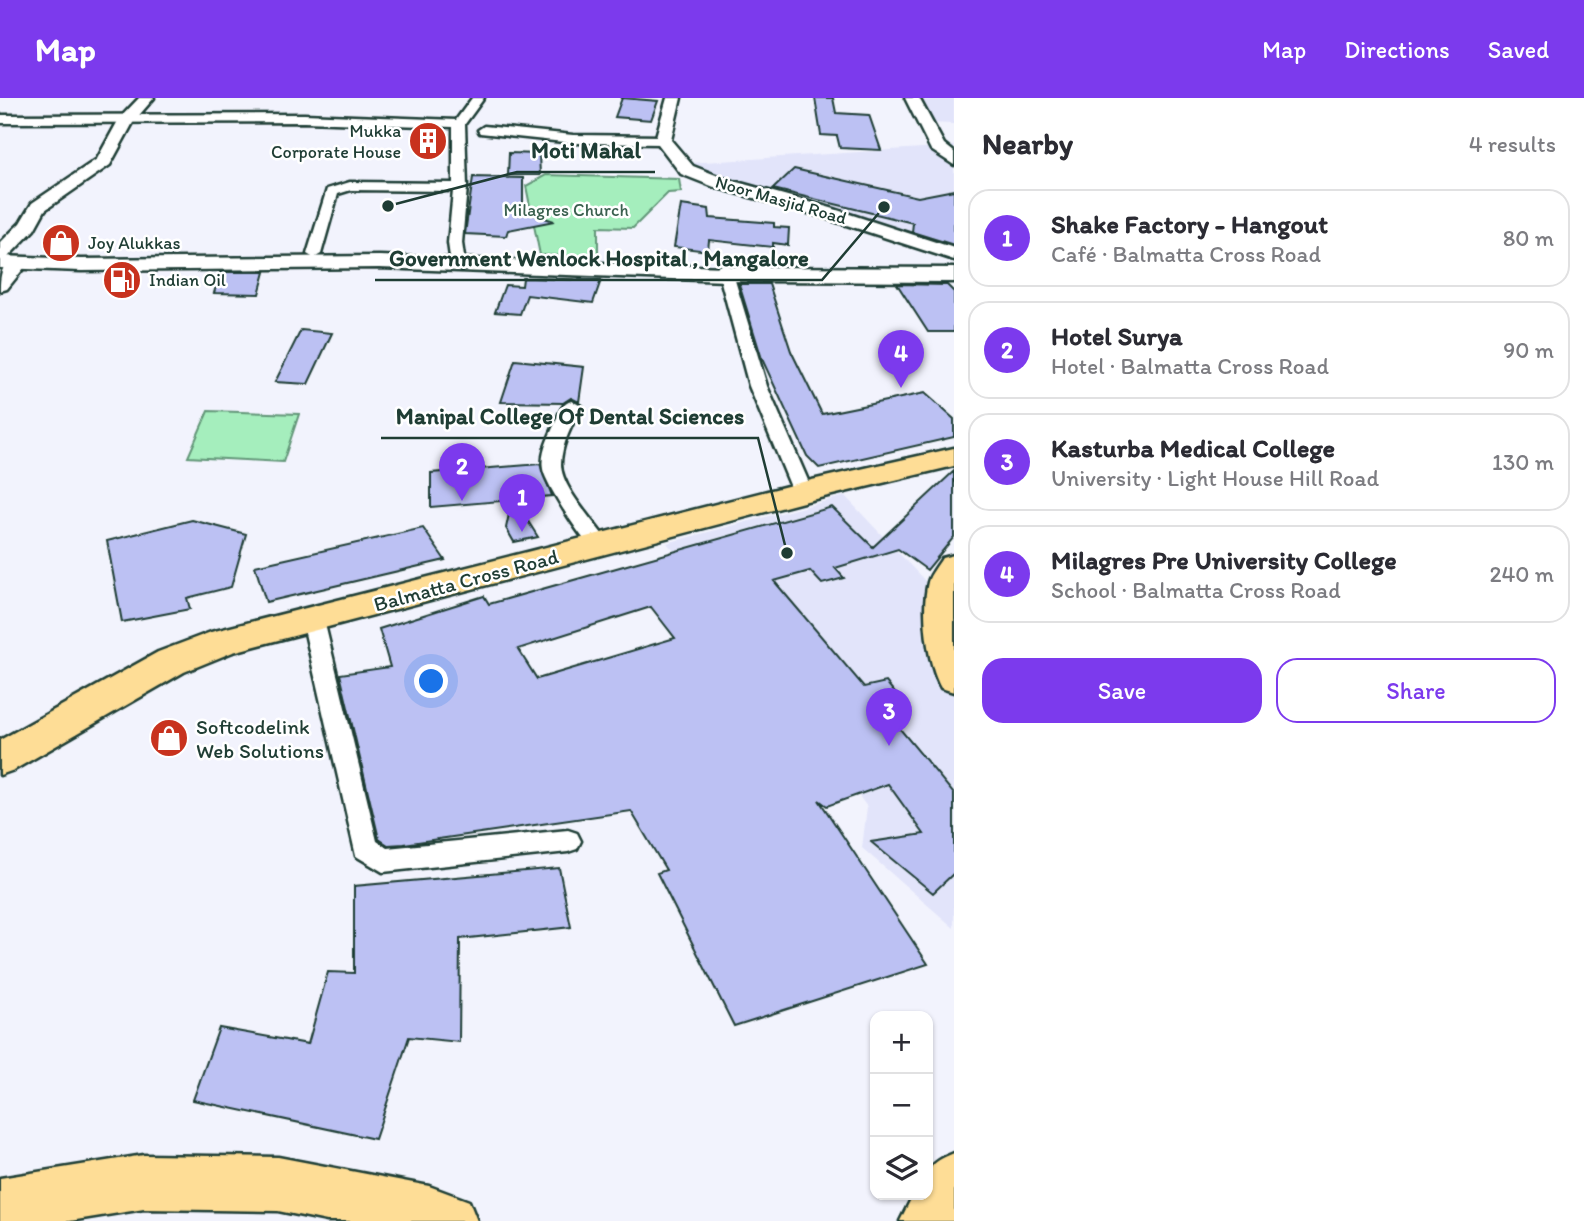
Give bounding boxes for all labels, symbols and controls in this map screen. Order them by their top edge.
text: Map [35,30,96,69]
text: Map [1262,35,1306,64]
text: Directions [1344,35,1450,64]
text: Saved [1488,35,1549,64]
place label: Mukka Corporate House [271,120,401,163]
building icon: Mukka Corporate House [407,120,449,162]
text: Nearby [982,125,1073,162]
callout: Moti Mahal [517,128,655,172]
text: 4 results [1469,130,1556,158]
text: Moti Mahal [531,136,642,164]
street label: Noor Masjid Road [713,171,850,229]
park label: Milagres Church [503,199,629,221]
text: Shake Factory - Hangout [1051,208,1328,240]
shop icon: Joy Alukkas [40,222,82,264]
text: 1 [1002,224,1012,252]
text: 80 m [1503,224,1554,252]
place label: Joy Alukkas [88,232,181,254]
callout: Government Wenlock Hospital , Mangalore [375,236,822,280]
text: Café · Balmatta Cross Road [1051,240,1321,268]
text: Government Wenlock Hospital , Mangalore [389,244,809,272]
fuel station icon: Indian Oil [101,259,143,301]
place label: Indian Oil [149,269,226,291]
text: Hotel Surya [1051,320,1183,352]
pin: 4 [878,330,924,388]
text: 2 [1001,336,1013,364]
text: 90 m [1503,336,1554,364]
text: Hotel · Balmatta Cross Road [1051,352,1329,380]
callout: Manipal College Of Dental Sciences [381,394,758,438]
text: Manipal College Of Dental Sciences [396,402,744,430]
text: Kasturba Medical College [1051,432,1335,464]
pin: 2 [439,443,485,501]
text: 3 [1001,448,1013,476]
text: 130 m [1492,448,1554,476]
text: University · Light House Hill Road [1051,464,1379,492]
pin: 1 [499,474,545,532]
street label: Balmatta Cross Road [371,543,562,617]
text: Milagres Pre University College [1051,544,1397,576]
text: 4 [1000,560,1014,588]
text: 240 m [1489,560,1554,588]
text: School · Balmatta Cross Road [1051,576,1341,604]
button: Save [982,658,1262,723]
button: Share [1276,658,1556,723]
your location [414,664,448,698]
pin: 3 [866,688,912,746]
place label: Softcodelink Web Solutions [196,714,324,763]
shop icon: Softcodelink Web Solutions [148,717,190,759]
map controls [870,1011,933,1200]
button: + [870,1011,933,1074]
button: − [870,1074,933,1137]
button: layers [870,1137,933,1200]

